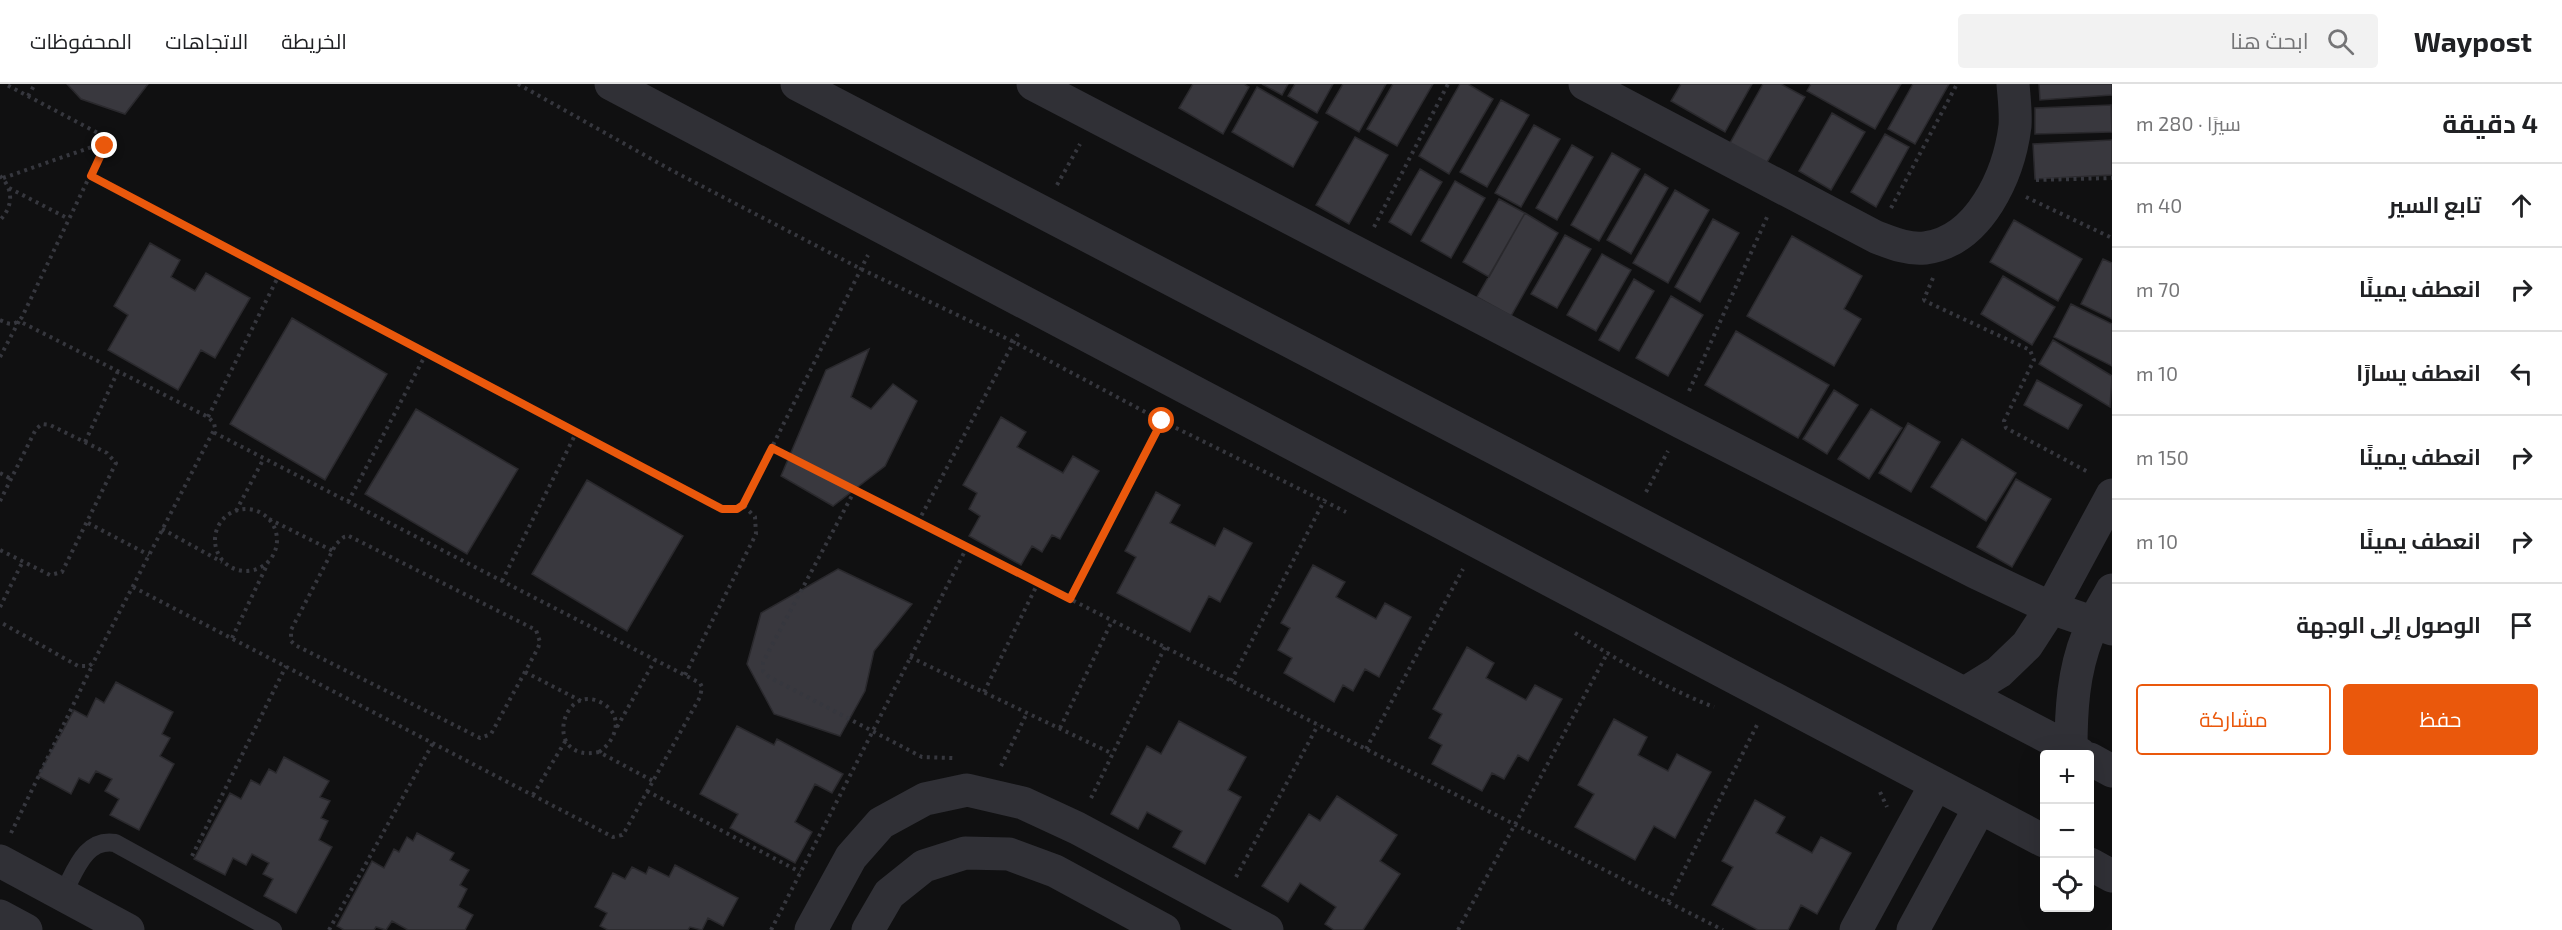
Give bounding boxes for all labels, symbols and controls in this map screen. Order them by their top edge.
search box [1958,14,2378,68]
text: Waypost [2414,24,2532,58]
icon: search [2324,25,2357,58]
text: ابحث هنا [2230,27,2309,53]
text: المحفوظات [30,28,132,53]
text: الاتجاهات [165,28,248,53]
text: الخريطة [281,28,347,53]
text: 4 دقيقة [2442,107,2538,138]
text: سيرًا · 280 m [2136,111,2241,135]
route end [91,132,117,158]
icon: ahead [2505,189,2538,222]
text: تابع السير [2389,191,2481,217]
text: 40 m [2136,193,2182,217]
icon: right [2505,273,2538,306]
text: انعطف يمينًا [2359,275,2481,301]
text: 70 m [2136,277,2180,301]
icon: left [2505,357,2538,390]
text: انعطف يسارًا [2356,359,2481,385]
text: 10 m [2136,361,2178,385]
route start [1148,407,1174,433]
icon: right [2505,441,2538,474]
text: انعطف يمينًا [2359,443,2481,469]
text: 150 m [2136,445,2189,469]
icon: right [2505,525,2538,558]
text: انعطف يمينًا [2359,527,2481,553]
text: 10 m [2136,529,2178,553]
icon: arrive [2505,609,2538,642]
text: الوصول إلى الوجهة [2296,611,2481,637]
button: مشاركة [2136,684,2331,755]
button: حفظ [2343,684,2538,755]
map controls [2040,750,2094,912]
button: + [2040,750,2094,804]
button: − [2040,804,2094,858]
button: locate [2040,858,2094,912]

